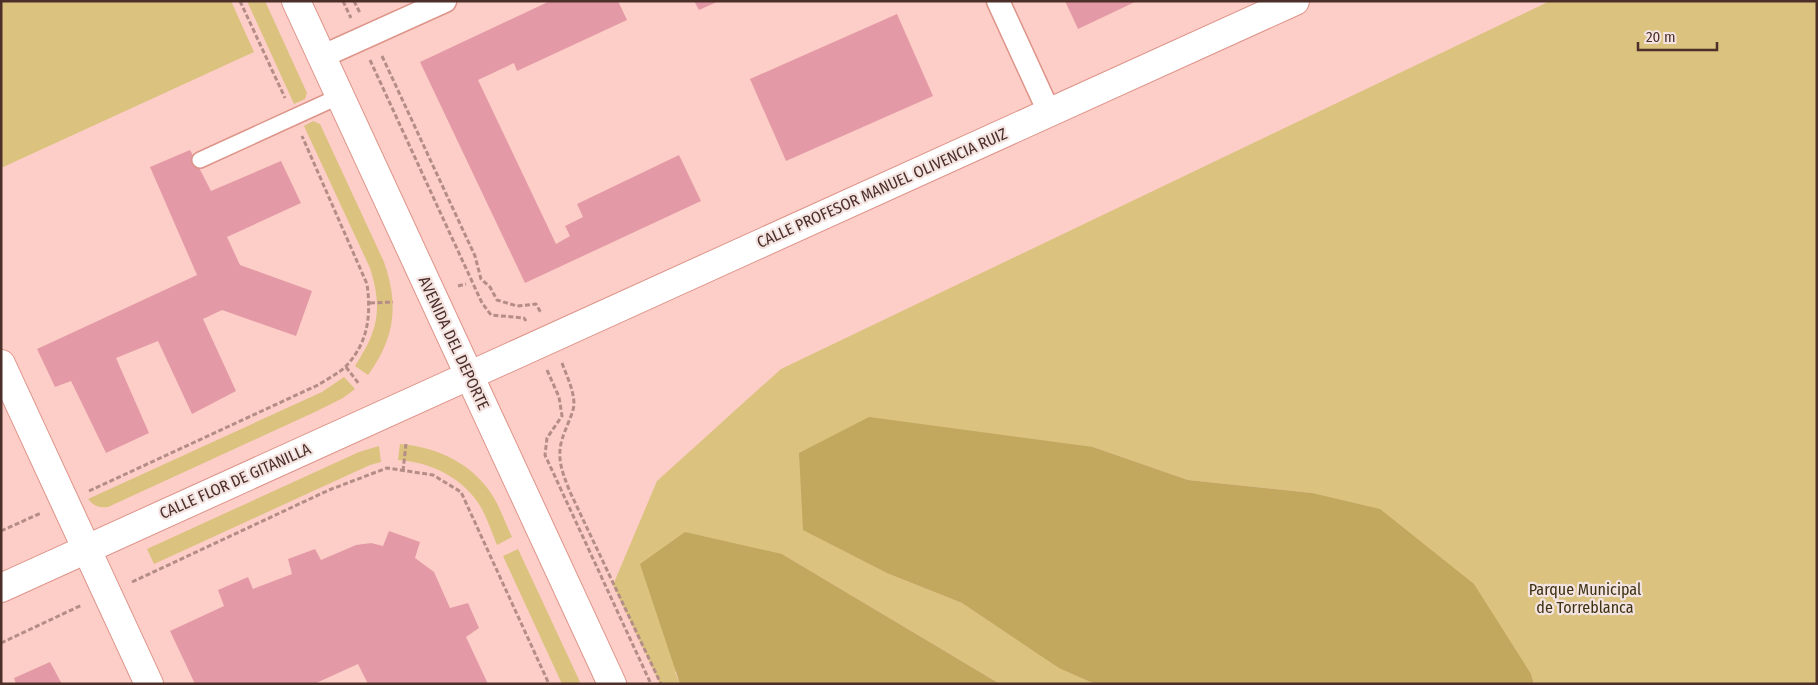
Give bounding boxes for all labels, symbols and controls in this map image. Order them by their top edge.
scale bar [1638,20,1717,52]
text: 20 m [1646,28,1676,46]
street label: CALLE PROFESOR MANUEL OLIVENCIA RUIZ [754,124,1010,252]
street label: AVENIDA DEL DEPORTE [415,273,493,413]
street label: CALLE FLOR DE GITANILLA [157,439,314,523]
park label: Parque Municipal de Torreblanca [1529,580,1641,617]

